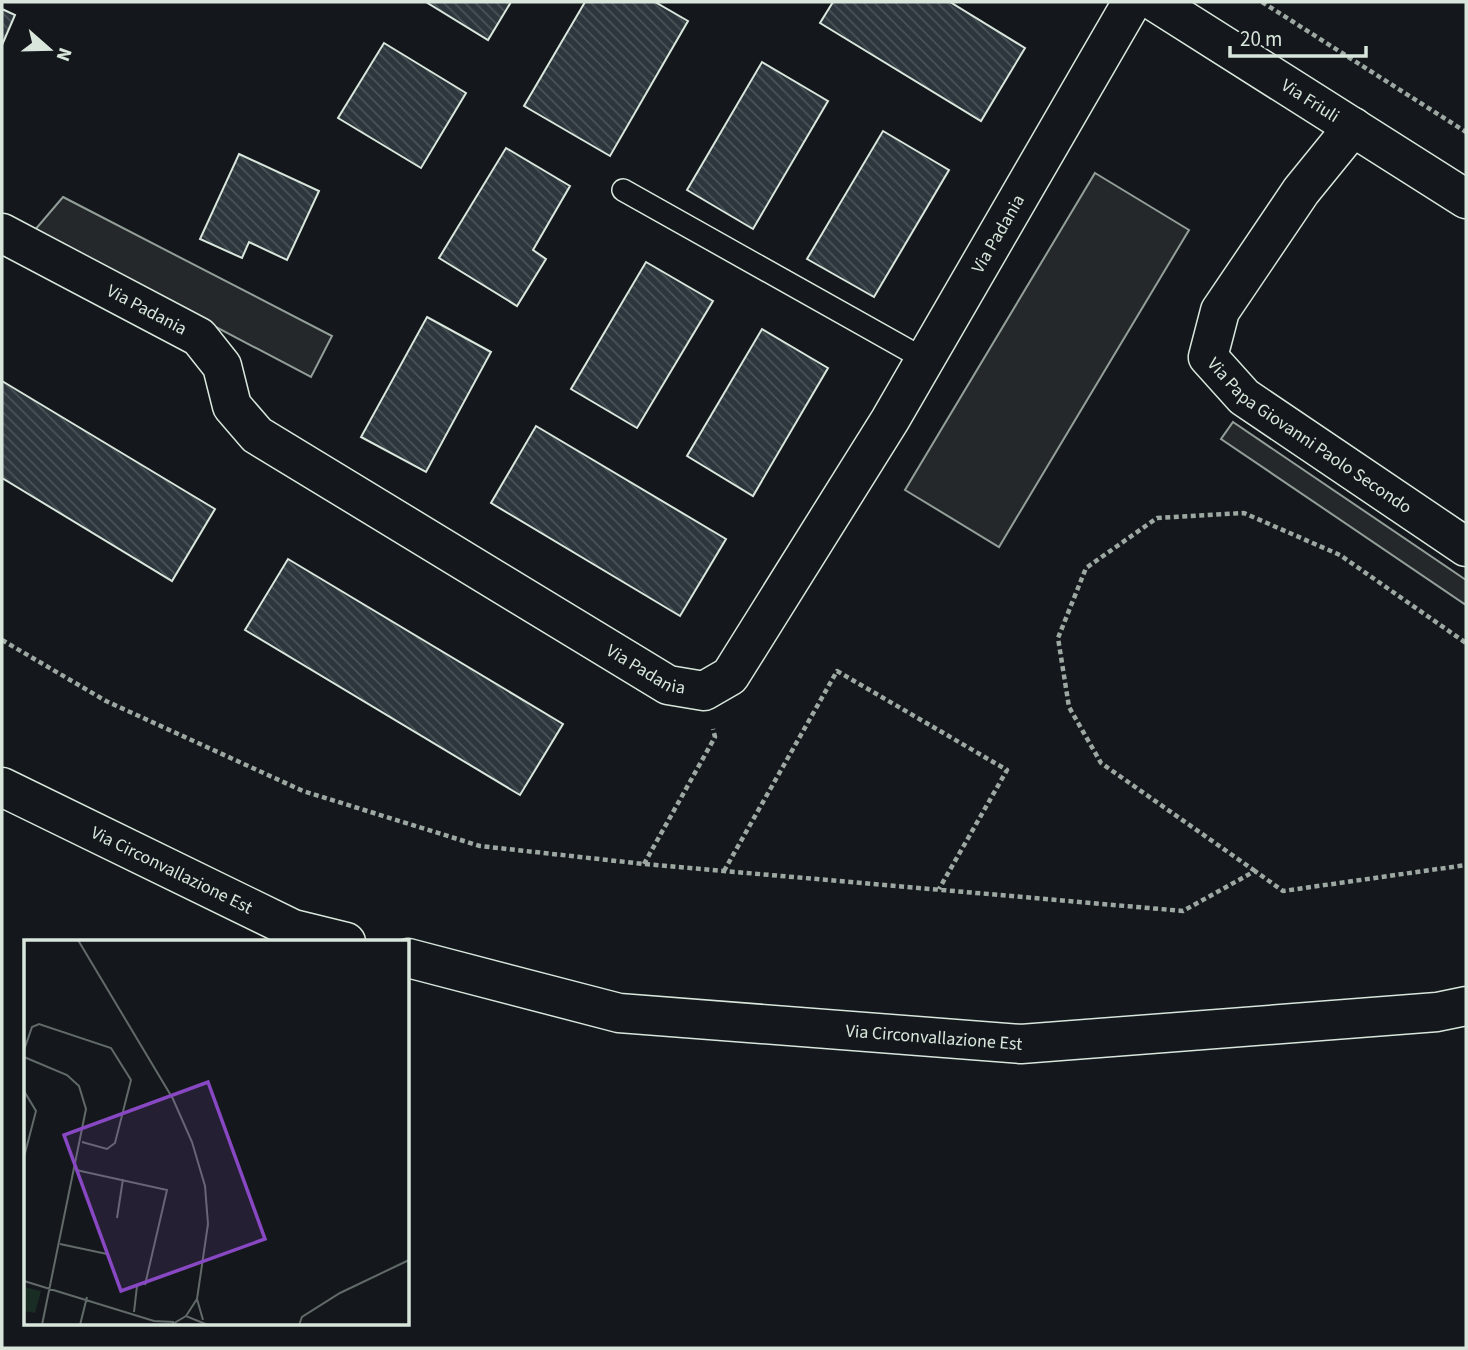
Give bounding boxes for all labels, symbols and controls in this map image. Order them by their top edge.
north arrow [14,14,84,84]
scale bar [1230,14,1366,58]
text: 20 m [1240,24,1282,54]
text: N [49,44,78,65]
street label: Via Friuli [1277,73,1344,128]
street label: Via Padania [965,190,1031,278]
street label: Via Padania [103,278,191,341]
street label: Via Papa Giovanni Paolo Secondo [1202,352,1417,519]
street label: Via Padania [602,638,687,700]
street label: Via Circonvallazione Est [87,820,257,920]
inset map [24,940,410,1326]
street label: Via Circonvallazione Est [845,1018,1023,1057]

